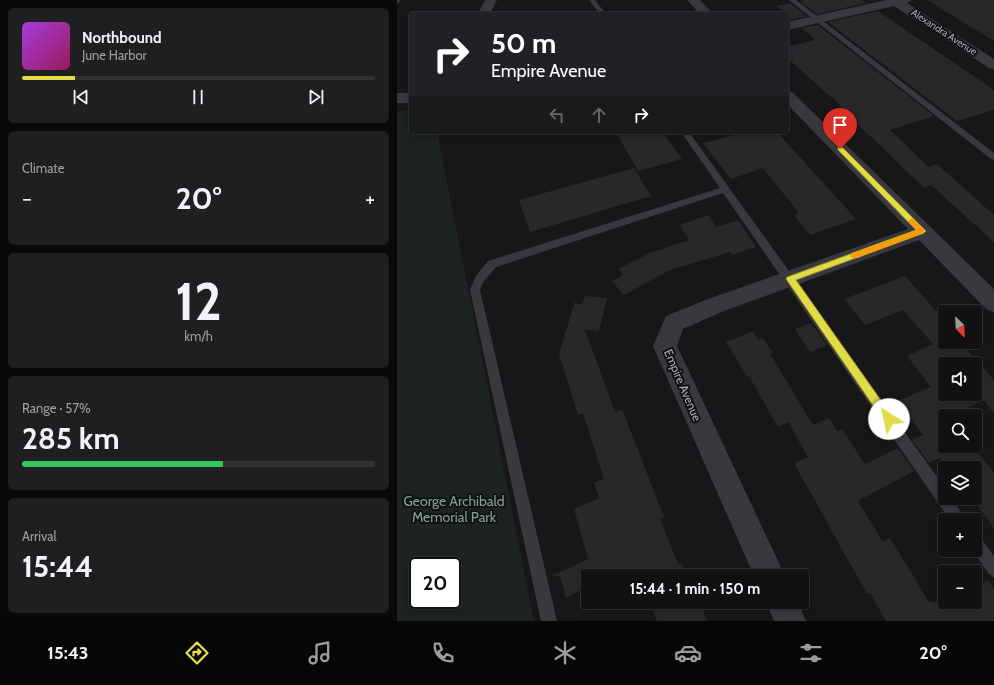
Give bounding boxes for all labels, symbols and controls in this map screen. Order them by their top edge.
street label: Alexandra Avenue [909,6,979,58]
text: 50 m [491,26,556,60]
icon: right [425,28,477,80]
text: Northbound [82,29,162,47]
text: June Harbor [82,47,147,63]
text: Empire Avenue [491,60,606,82]
icon: previous [70,86,92,108]
icon: pause [187,86,209,108]
icon: next [305,86,327,108]
icon: left [546,104,568,126]
icon: ahead [588,104,610,126]
icon: right [630,104,652,126]
pin [823,108,857,149]
icon: arrive [829,114,851,136]
text: Climate [22,160,64,176]
text: 20° [176,180,221,217]
text: − [22,185,32,212]
text: + [365,185,375,212]
text: 12 [175,270,222,333]
north arrow [938,305,982,349]
map controls [938,305,982,609]
text: km/h [184,328,213,344]
street label: Empire Avenue [661,347,705,423]
button: sound [938,357,982,401]
position arrow [868,398,910,440]
text: Range · 57% [22,400,91,416]
button: search [938,409,982,453]
text: 285 km [22,420,119,457]
button: layers [938,461,982,505]
park label: George Archibald Memorial Park [403,492,505,526]
button: + [938,513,982,557]
text: Arrival [22,528,57,544]
text: 15:44 [22,548,93,585]
speed limit sign: 20 [409,557,461,609]
button: − [938,565,982,609]
text: 15:44 · 1 min · 150 m [630,580,760,598]
icon: directions [183,639,211,667]
icon: music [306,639,334,667]
icon: phone [429,639,457,667]
icon: climate [551,639,579,667]
icon: car [674,639,702,667]
icon: filters [797,639,825,667]
text: 15:43 [47,642,89,664]
text: 20° [919,642,947,664]

